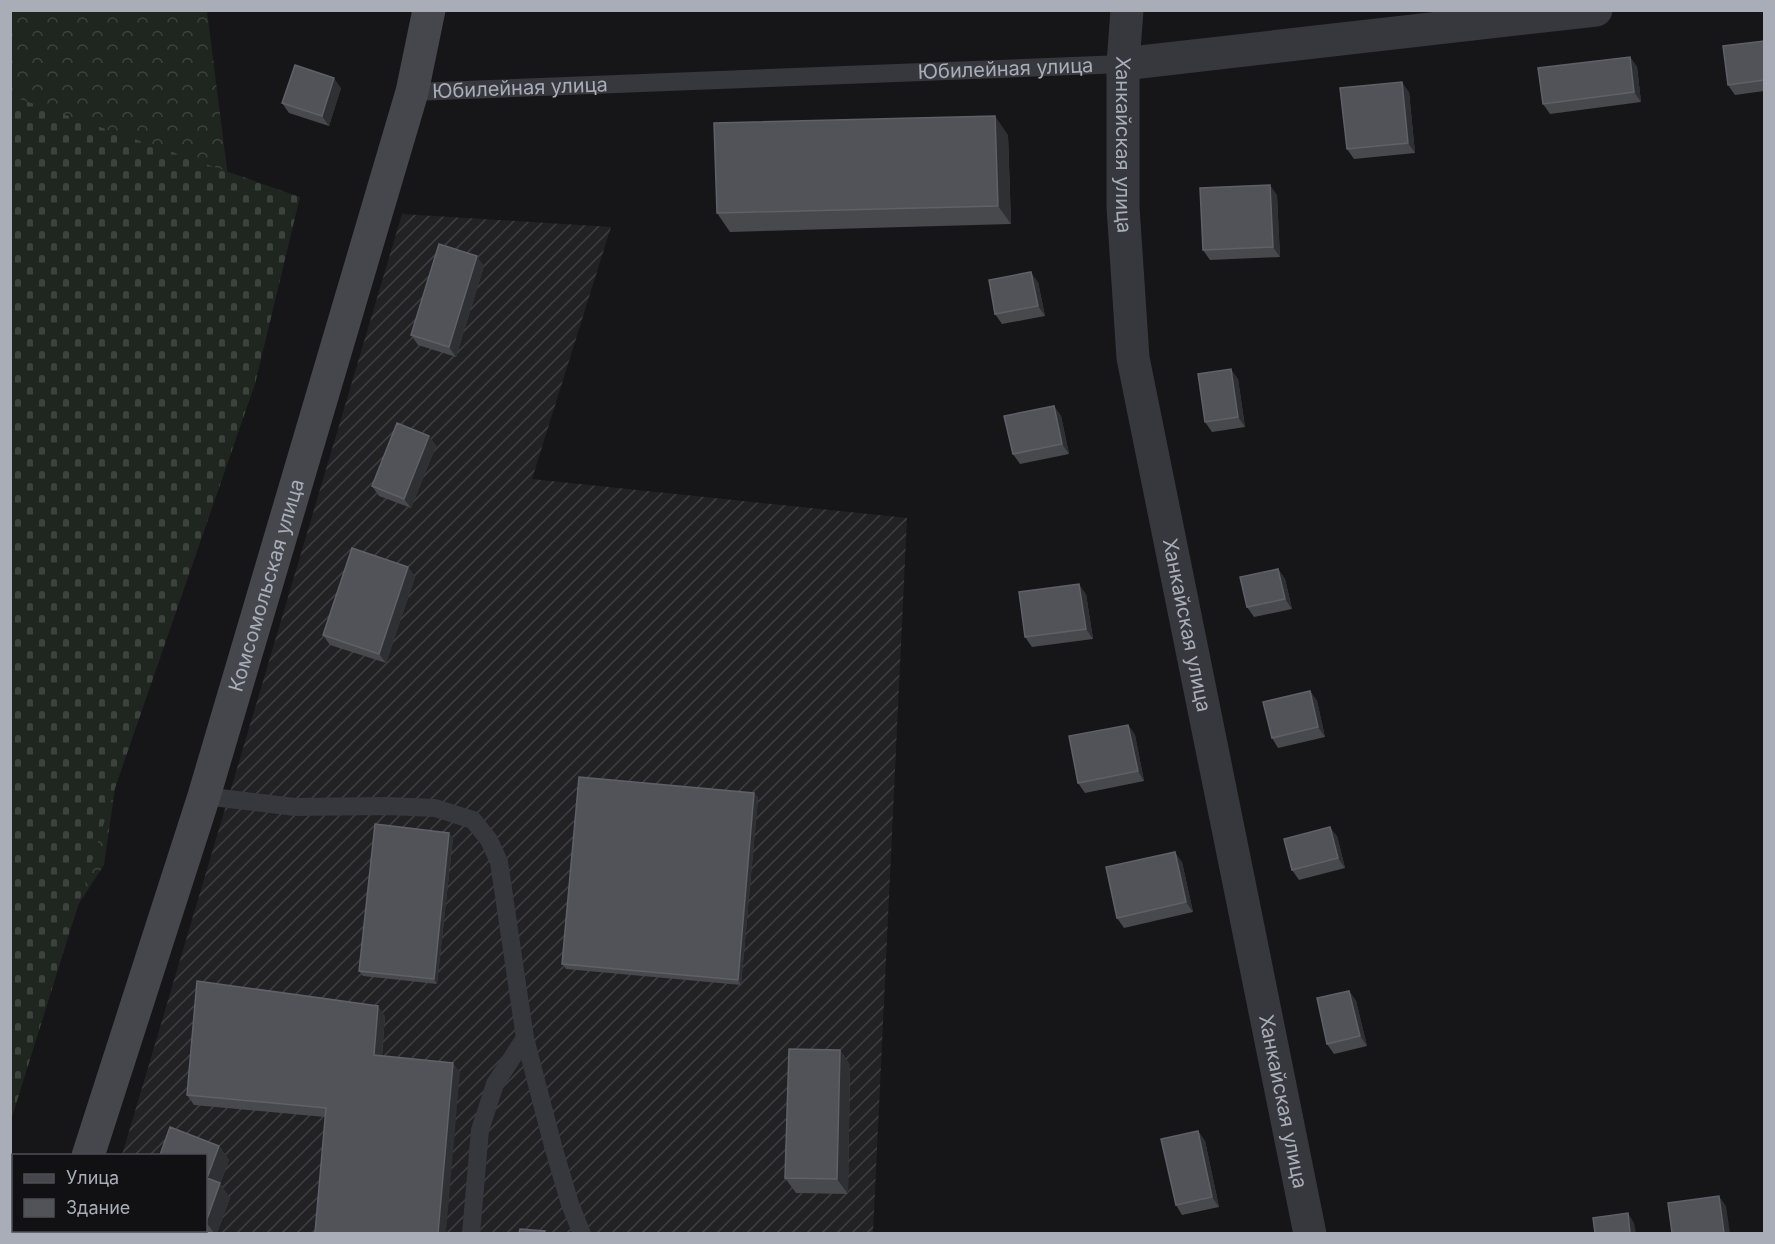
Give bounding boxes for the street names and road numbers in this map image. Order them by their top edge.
street label: Юбилейная улица [917,53,1094,84]
street label: Ханкайская улица [1111,56,1137,234]
street label: Юбилейная улица [432,72,608,103]
street label: Комсомольская улица [223,476,309,694]
street label: Ханкайская улица [1158,536,1216,714]
street label: Ханкайская улица [1254,1013,1312,1190]

